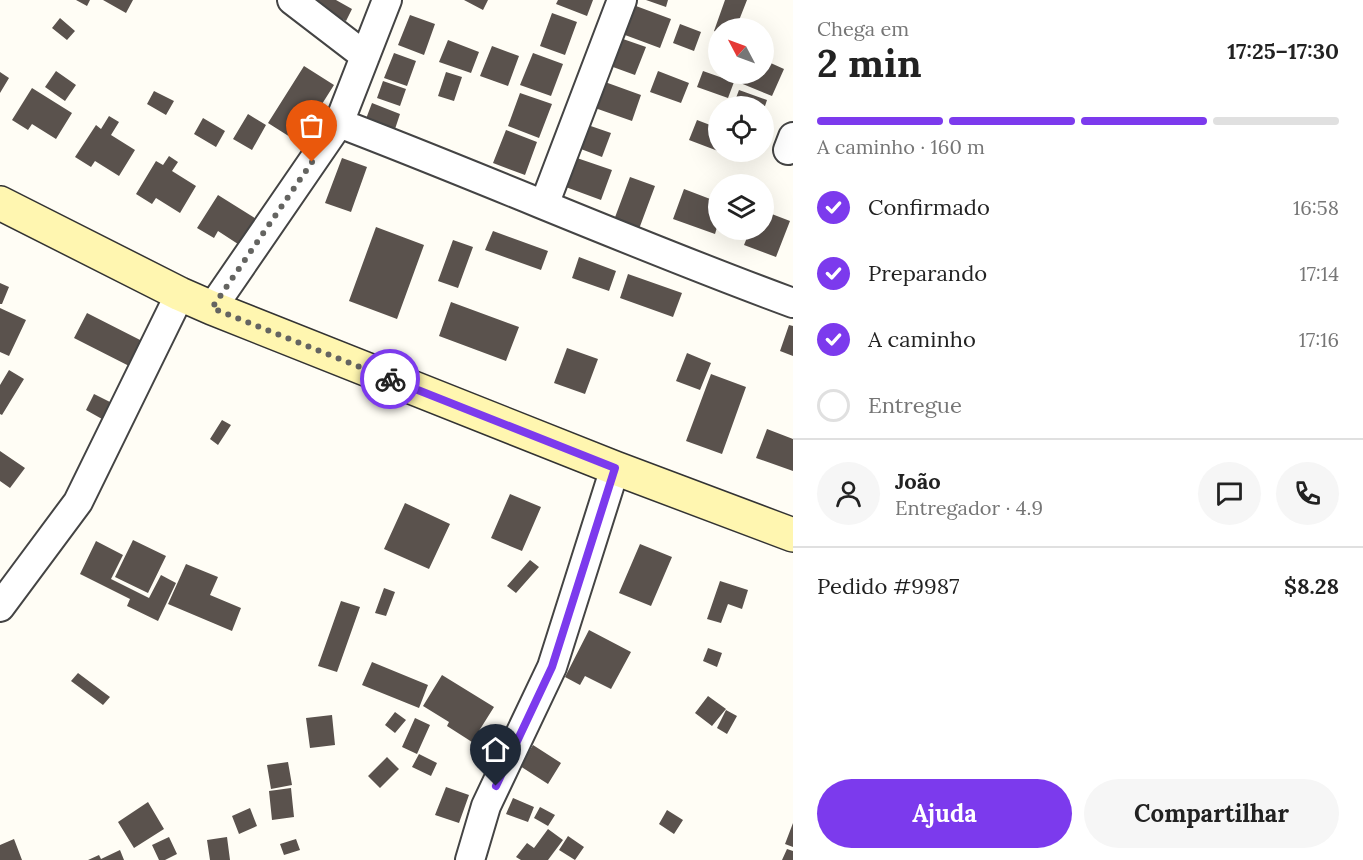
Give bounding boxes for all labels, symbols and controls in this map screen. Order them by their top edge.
text: Chega em [817,16,909,41]
north arrow [708,18,774,84]
map controls [708,18,774,240]
text: 17:25–17:30 [1227,37,1339,65]
text: 2 min [817,38,922,88]
button: locate [708,96,774,162]
pin [286,100,337,162]
icon: bag [295,109,328,142]
text: A caminho · 160 m [817,134,985,159]
button: layers [708,174,774,240]
icon: check [817,191,850,224]
text: Confirmado [868,193,990,221]
text: 16:58 [1293,195,1339,220]
icon: check [817,257,850,290]
text: Preparando [868,259,987,287]
text: 17:14 [1299,261,1339,286]
icon: check [817,323,850,356]
text: A caminho [868,325,976,353]
text: 17:16 [1299,327,1339,352]
courier [360,349,420,409]
icon: bike [374,363,407,396]
text: Entregue [868,391,962,419]
button: person [817,462,880,525]
button: chat [1198,462,1261,525]
button: phone [1276,462,1339,525]
text: João [895,467,941,495]
text: Entregador · 4.9 [895,495,1043,520]
text: Pedido #9987 [817,572,959,600]
text: $8.28 [1284,572,1339,600]
pin [470,724,521,786]
icon: home [479,733,512,766]
button: Ajuda [817,779,1072,848]
button: Compartilhar [1084,779,1339,848]

